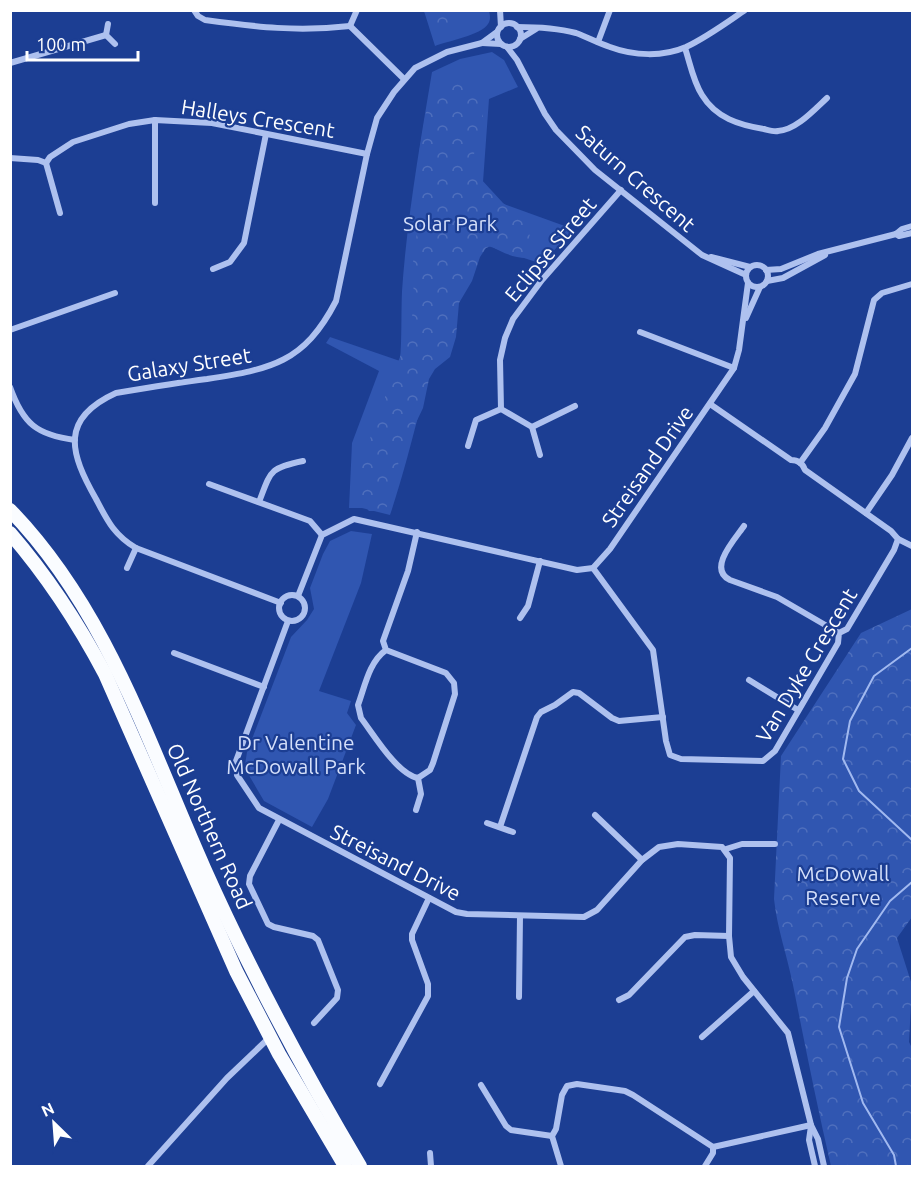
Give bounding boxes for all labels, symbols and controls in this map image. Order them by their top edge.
scale bar [27,24,138,62]
text: 100 m [36,34,86,54]
street label: Halleys Crescent [180,94,336,142]
street label: Saturn Crescent [572,120,700,236]
street label: Eclipse Street [499,192,601,306]
park label: Solar Park [403,211,497,235]
street label: Galaxy Street [125,342,253,386]
street label: Streisand Drive [596,401,698,531]
street label: Van Dyke Crescent [751,584,861,746]
park label: Dr Valentine McDowall Park [226,730,366,778]
street label: Old Northern Road [163,739,257,913]
street label: Streisand Drive [327,819,465,905]
park label: McDowall Reserve [796,861,890,909]
north arrow [24,1093,84,1153]
text: N [38,1099,57,1120]

